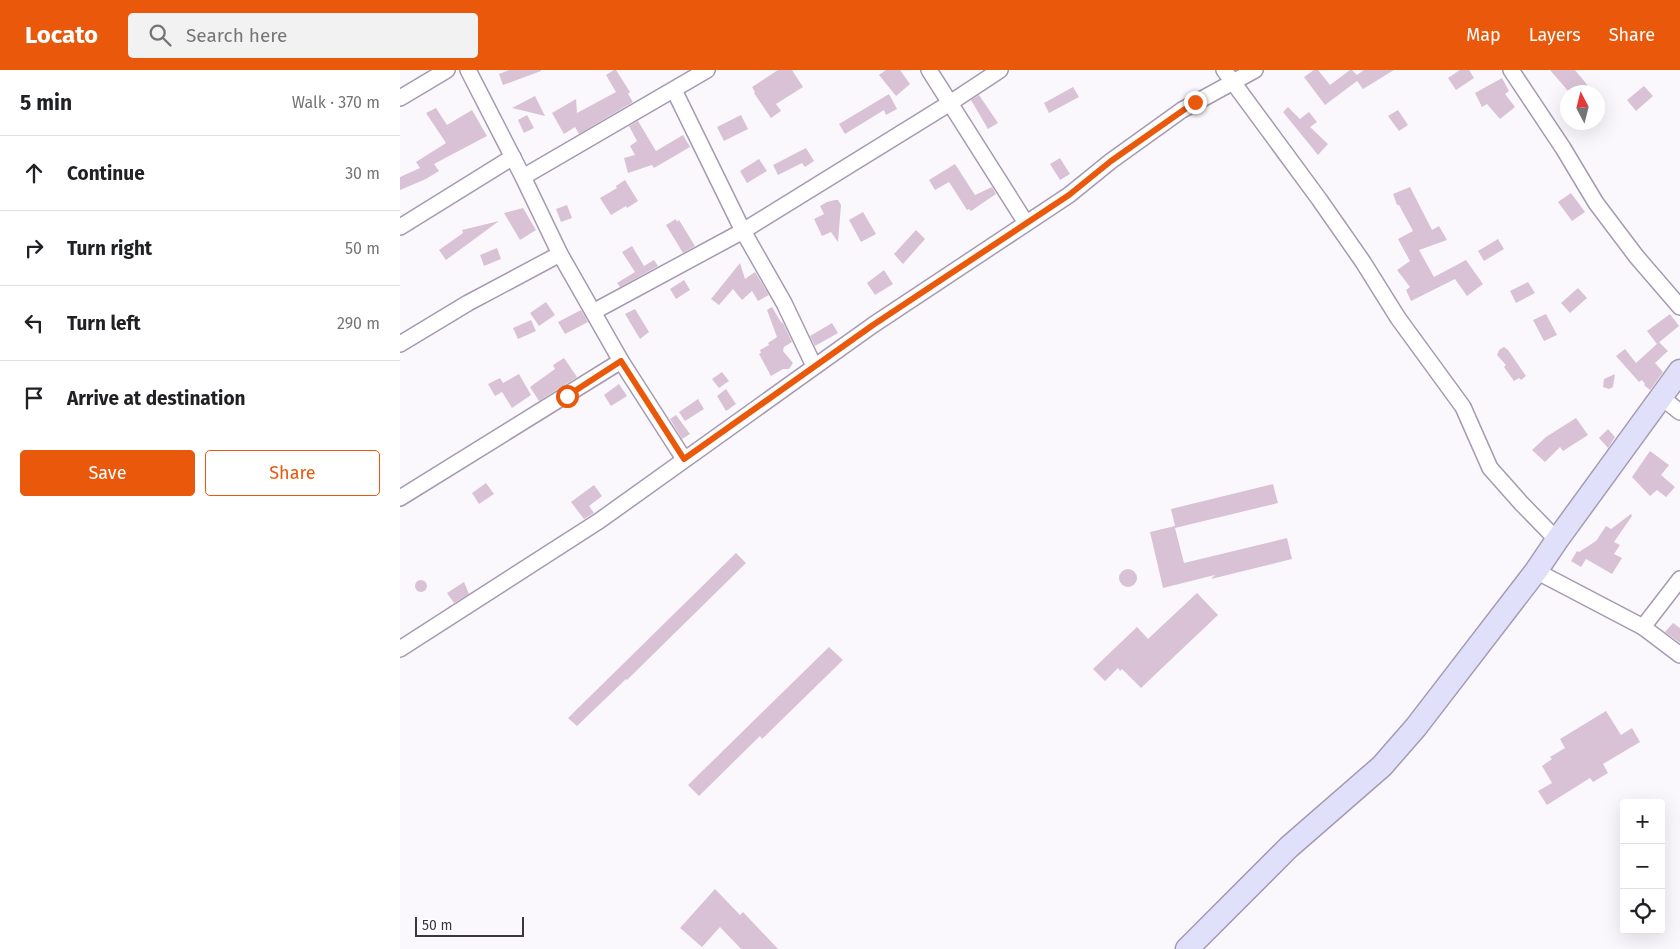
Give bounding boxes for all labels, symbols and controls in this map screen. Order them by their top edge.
search box [128,13,478,58]
text: Locato [25,21,98,49]
icon: search [146,21,174,49]
text: Search here [186,24,287,47]
text: Map [1466,24,1501,46]
text: Layers [1529,24,1581,46]
text: Share [1609,24,1655,46]
north arrow [1560,85,1605,130]
text: 5 min [20,90,72,116]
route end [1184,91,1207,114]
text: Walk · 370 m [292,93,380,112]
icon: ahead [20,159,48,187]
text: Continue [67,162,145,185]
text: 30 m [345,164,380,183]
icon: right [20,234,48,262]
text: Turn right [67,237,152,260]
text: 50 m [345,239,380,258]
icon: left [20,309,48,337]
text: Turn left [67,312,141,335]
text: 290 m [337,314,380,333]
icon: arrive [20,384,48,412]
route start [556,385,579,408]
text: Arrive at destination [67,387,246,410]
button: Save [20,450,195,496]
button: Share [205,450,380,496]
map controls [1620,799,1665,934]
button: + [1620,799,1665,844]
button: − [1620,844,1665,889]
button: locate [1620,889,1665,934]
scale bar [415,914,524,937]
text: 50 m [422,917,453,934]

